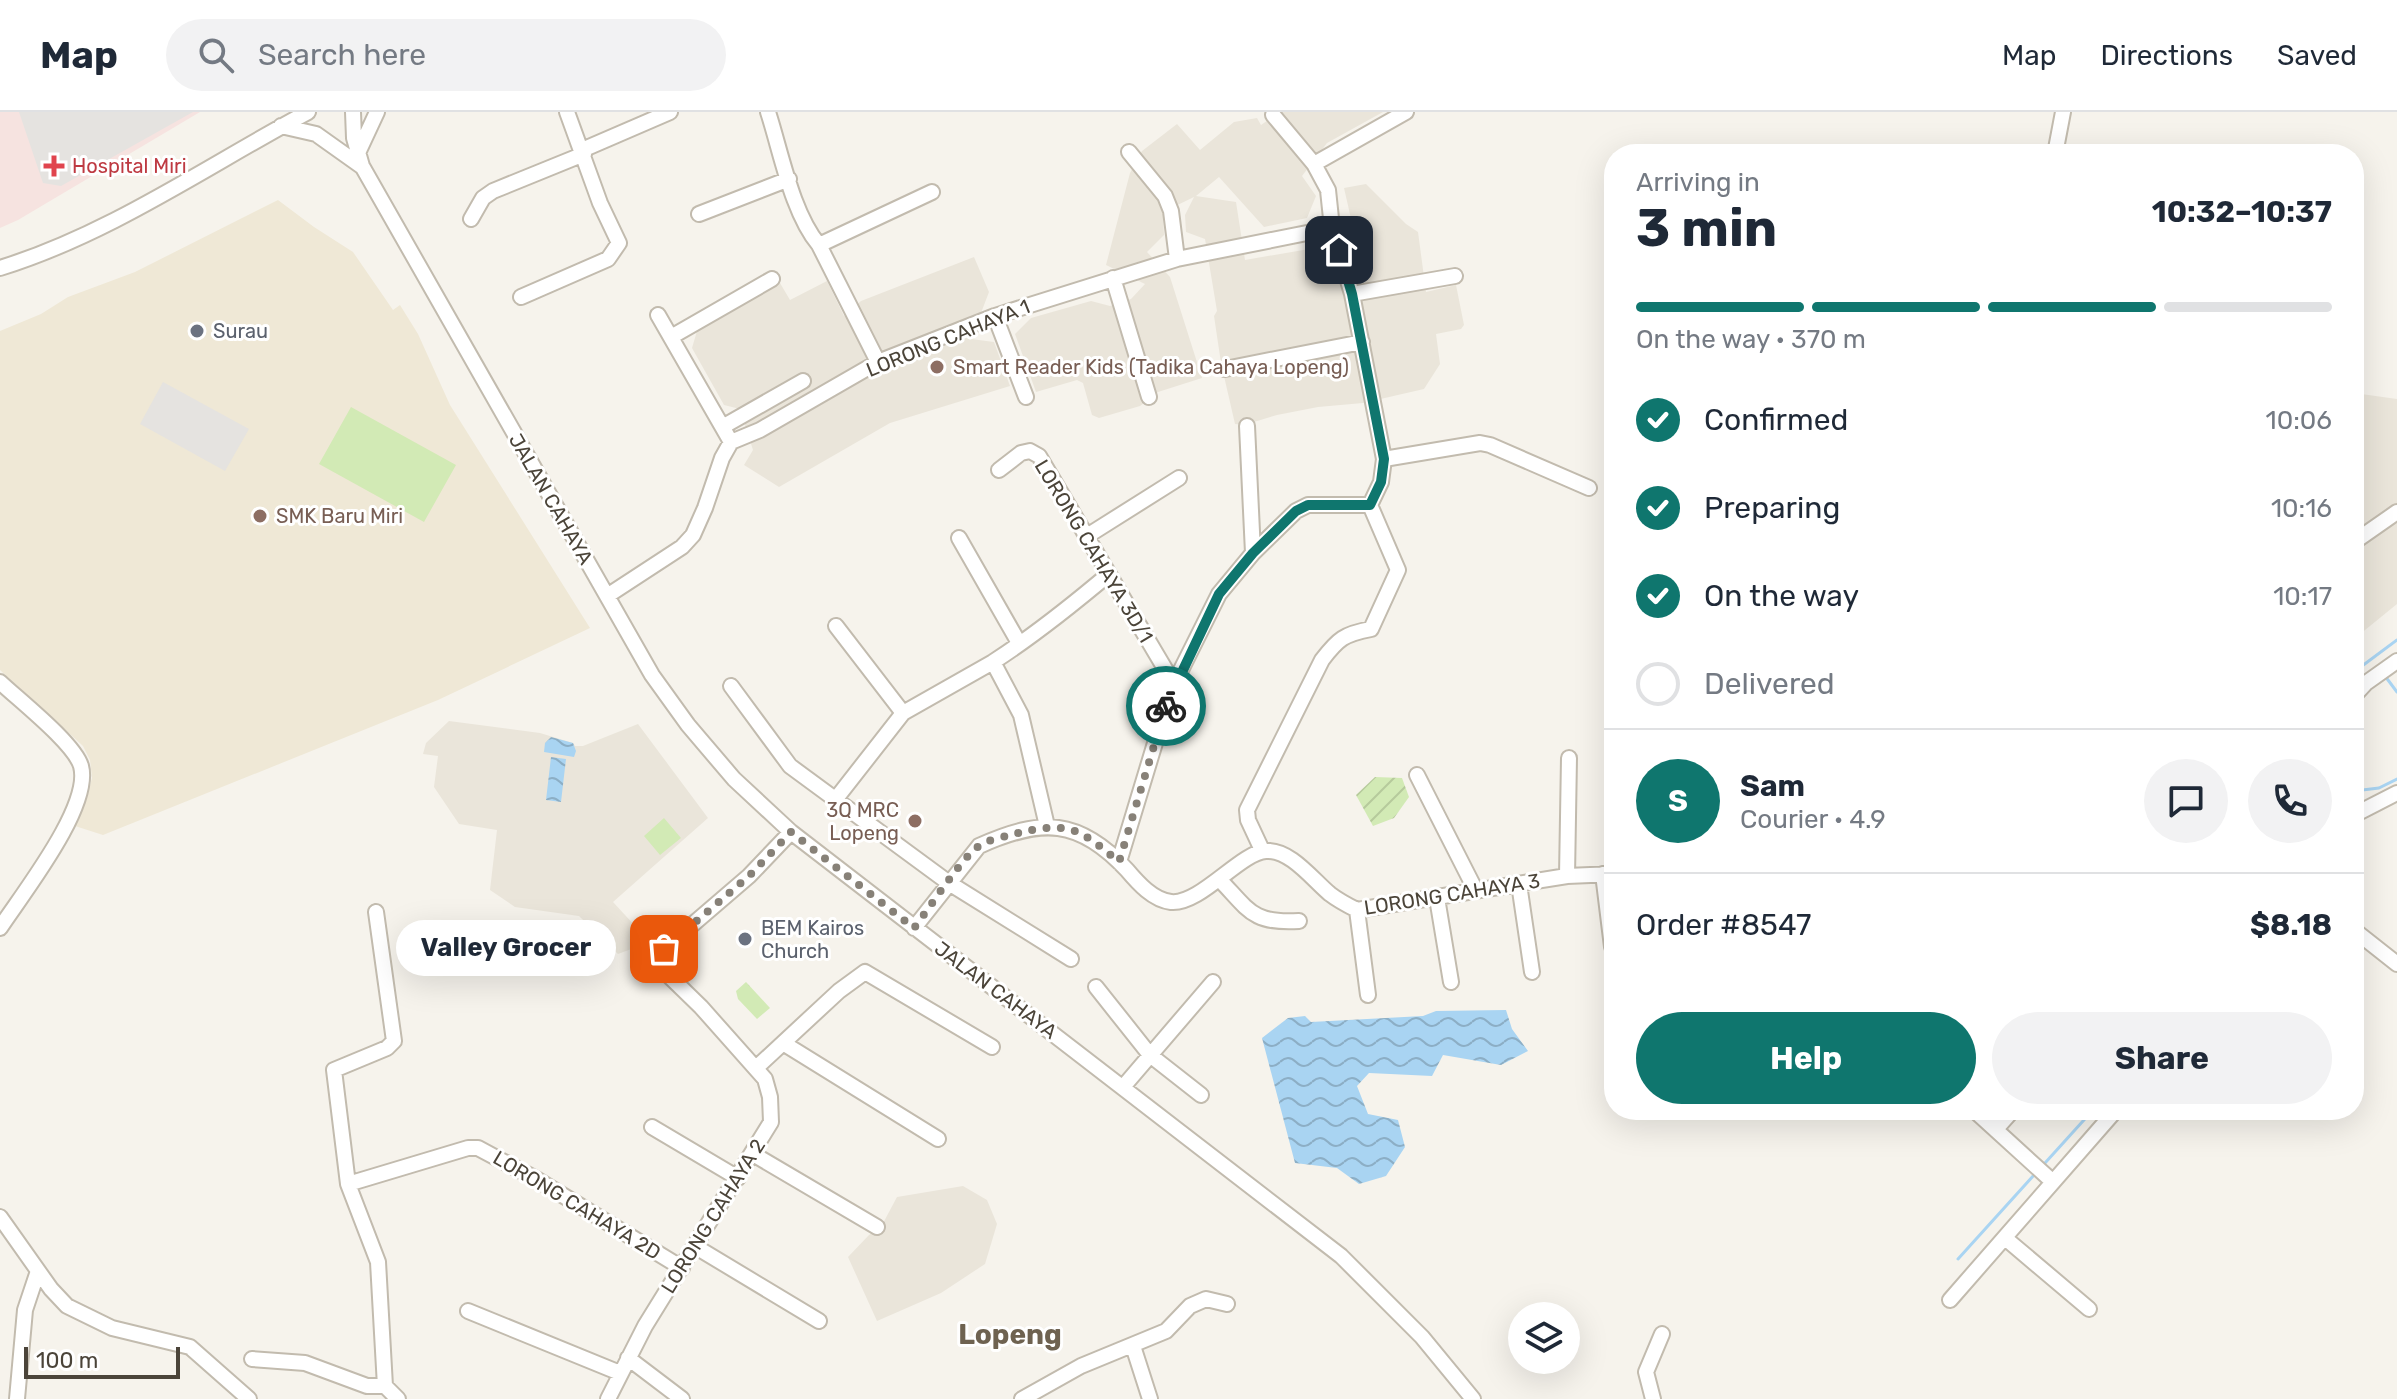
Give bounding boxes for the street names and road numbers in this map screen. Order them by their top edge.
street label: LORONG CAHAYA 1 [863,294,1033,382]
street label: JALAN CAHAYA [504,429,598,569]
street label: LORONG CAHAYA 3D/1 [1030,455,1158,647]
street label: LORONG CAHAYA 3 [1362,868,1542,920]
street label: JALAN CAHAYA [930,936,1062,1044]
street label: LORONG CAHAYA 2 [656,1134,770,1298]
street label: LORONG CAHAYA 2D [489,1145,665,1265]

